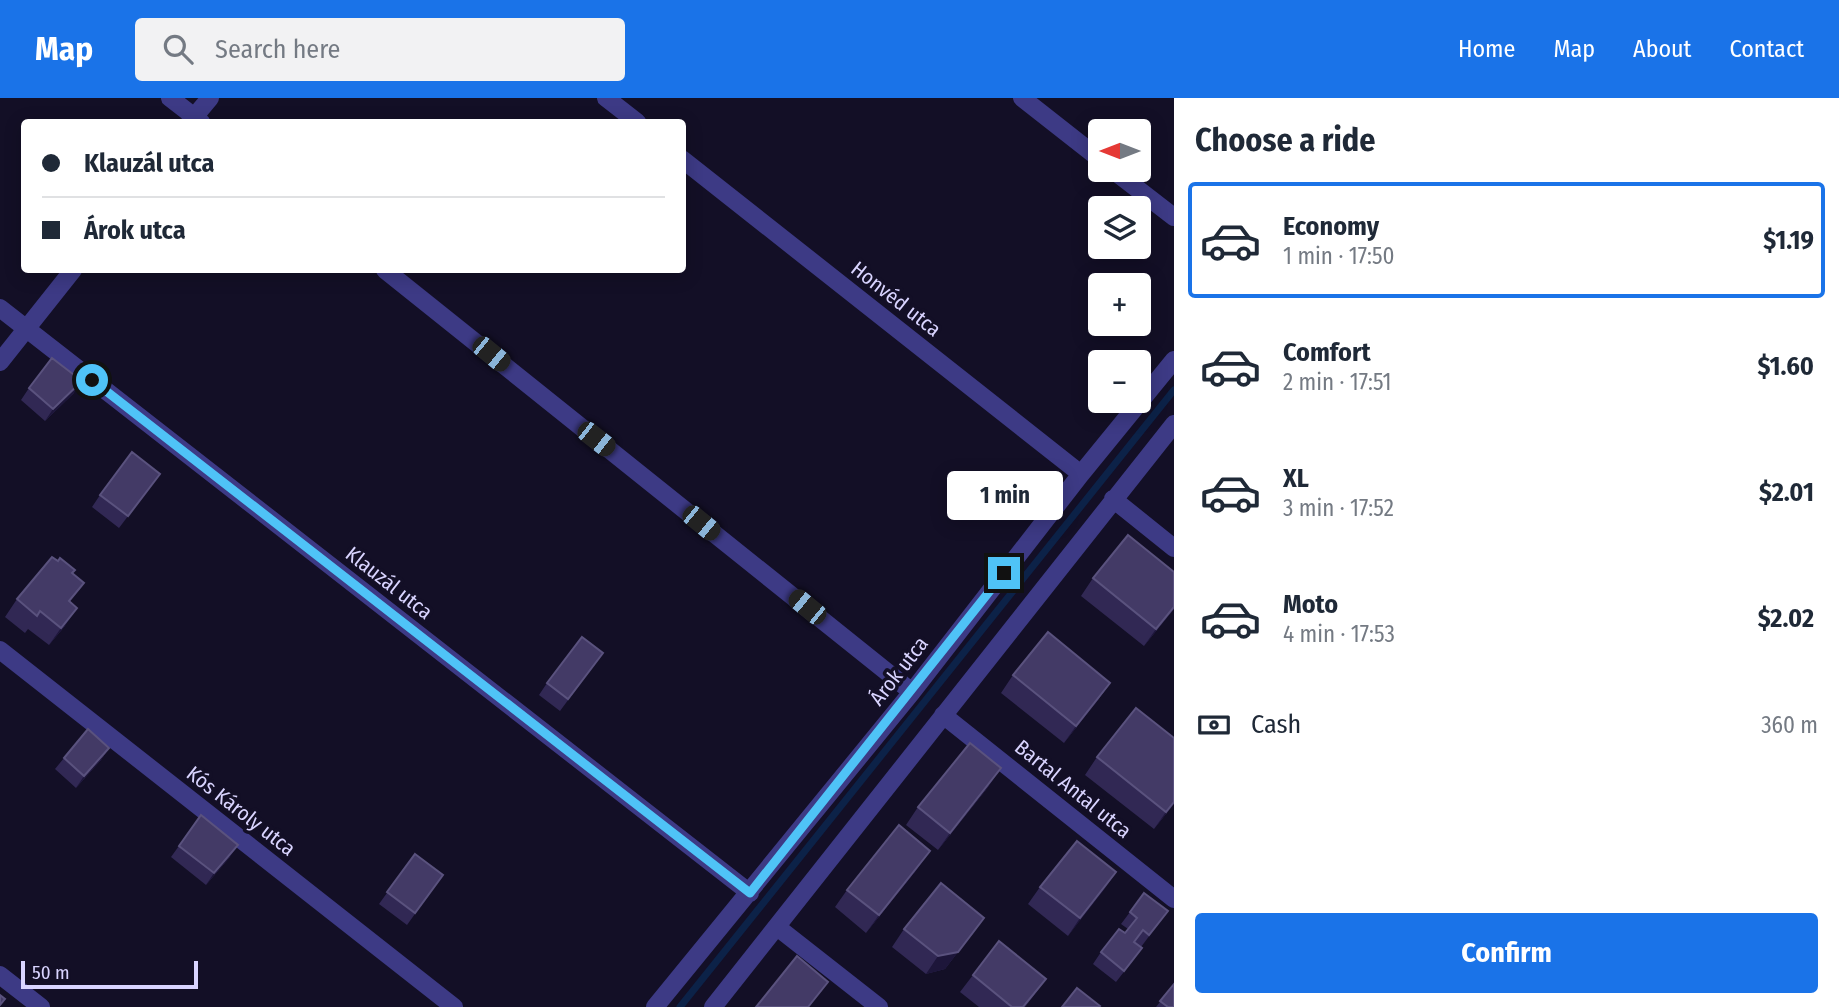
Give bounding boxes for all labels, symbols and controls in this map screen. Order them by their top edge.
search box [135,18,625,81]
text: Map [35,29,93,69]
icon: search [159,30,197,68]
text: Search here [215,34,340,65]
text: Home [1458,35,1515,63]
text: Map [1553,35,1595,63]
text: About [1633,35,1691,63]
text: Contact [1729,35,1804,63]
north arrow [1088,119,1152,182]
map controls [1088,119,1151,413]
text: Choose a ride [1195,121,1376,159]
text: Klauzál utca [84,148,214,179]
button: layers [1088,196,1151,259]
icon: car [1199,209,1262,272]
text: Economy [1283,211,1379,242]
text: Árok utca [84,215,186,246]
text: $1.19 [1763,225,1814,256]
text: 1 min · 17:50 [1283,242,1394,270]
street label: Honvéd utca [846,256,946,342]
button: + [1088,273,1151,336]
car [469,333,514,375]
icon: car [1199,335,1262,398]
text: Comfort [1283,337,1371,368]
button: − [1088,350,1151,413]
text: $1.60 [1758,351,1814,382]
route start [76,364,108,396]
text: 2 min · 17:51 [1283,368,1392,396]
car [573,418,620,460]
icon: car [1199,461,1262,524]
text: XL [1283,463,1309,494]
callout: 1 min [946,472,1062,520]
text: $2.01 [1759,477,1814,508]
text: 1 min [980,481,1030,509]
text: 3 min · 17:52 [1283,494,1394,522]
car [679,502,724,544]
street label: Klauzál utca [340,541,438,625]
route end [988,557,1020,589]
car [785,586,830,628]
icon: car [1199,587,1262,650]
text: Moto [1283,589,1338,620]
text: $2.02 [1758,603,1814,634]
text: 4 min · 17:53 [1283,620,1395,648]
street label: Árok utca [864,631,934,711]
icon: cash [1195,706,1233,744]
text: Cash [1251,709,1301,740]
text: 360 m [1761,711,1818,739]
street label: Bartal Antal utca [1009,734,1137,844]
street label: Kós Károly utca [181,760,301,862]
button: Confirm [1195,913,1818,993]
scale bar [21,958,198,990]
text: 50 m [32,961,70,984]

